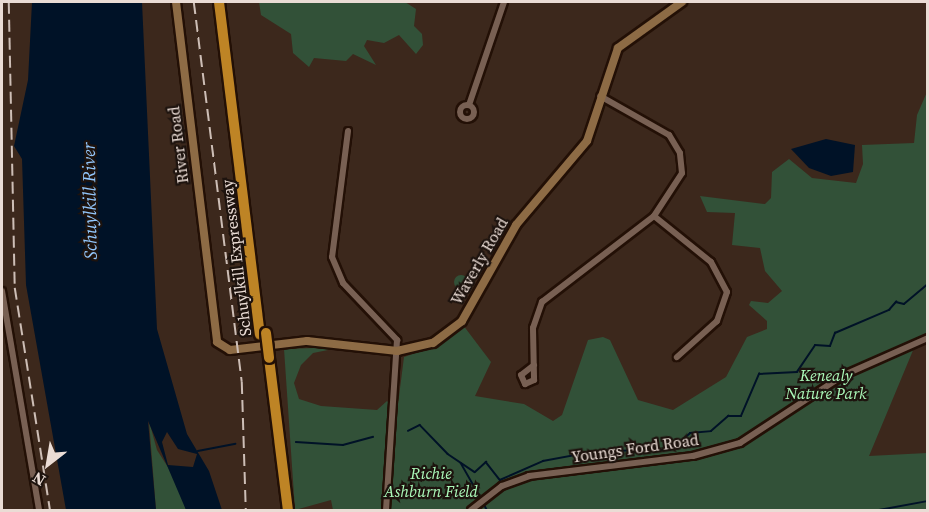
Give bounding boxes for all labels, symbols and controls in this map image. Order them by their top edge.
street label: River Road [164,105,192,185]
water label: Schuylkill River [78,142,102,260]
street label: Schuylkill Expressway [217,179,255,337]
street label: Waverly Road [446,214,512,308]
park label: Kenealy Nature Park [785,365,867,403]
street label: Youngs Ford Road [570,430,700,466]
north arrow [18,434,78,494]
park label: Richie Ashburn Field [384,463,478,501]
text: N [28,467,49,492]

